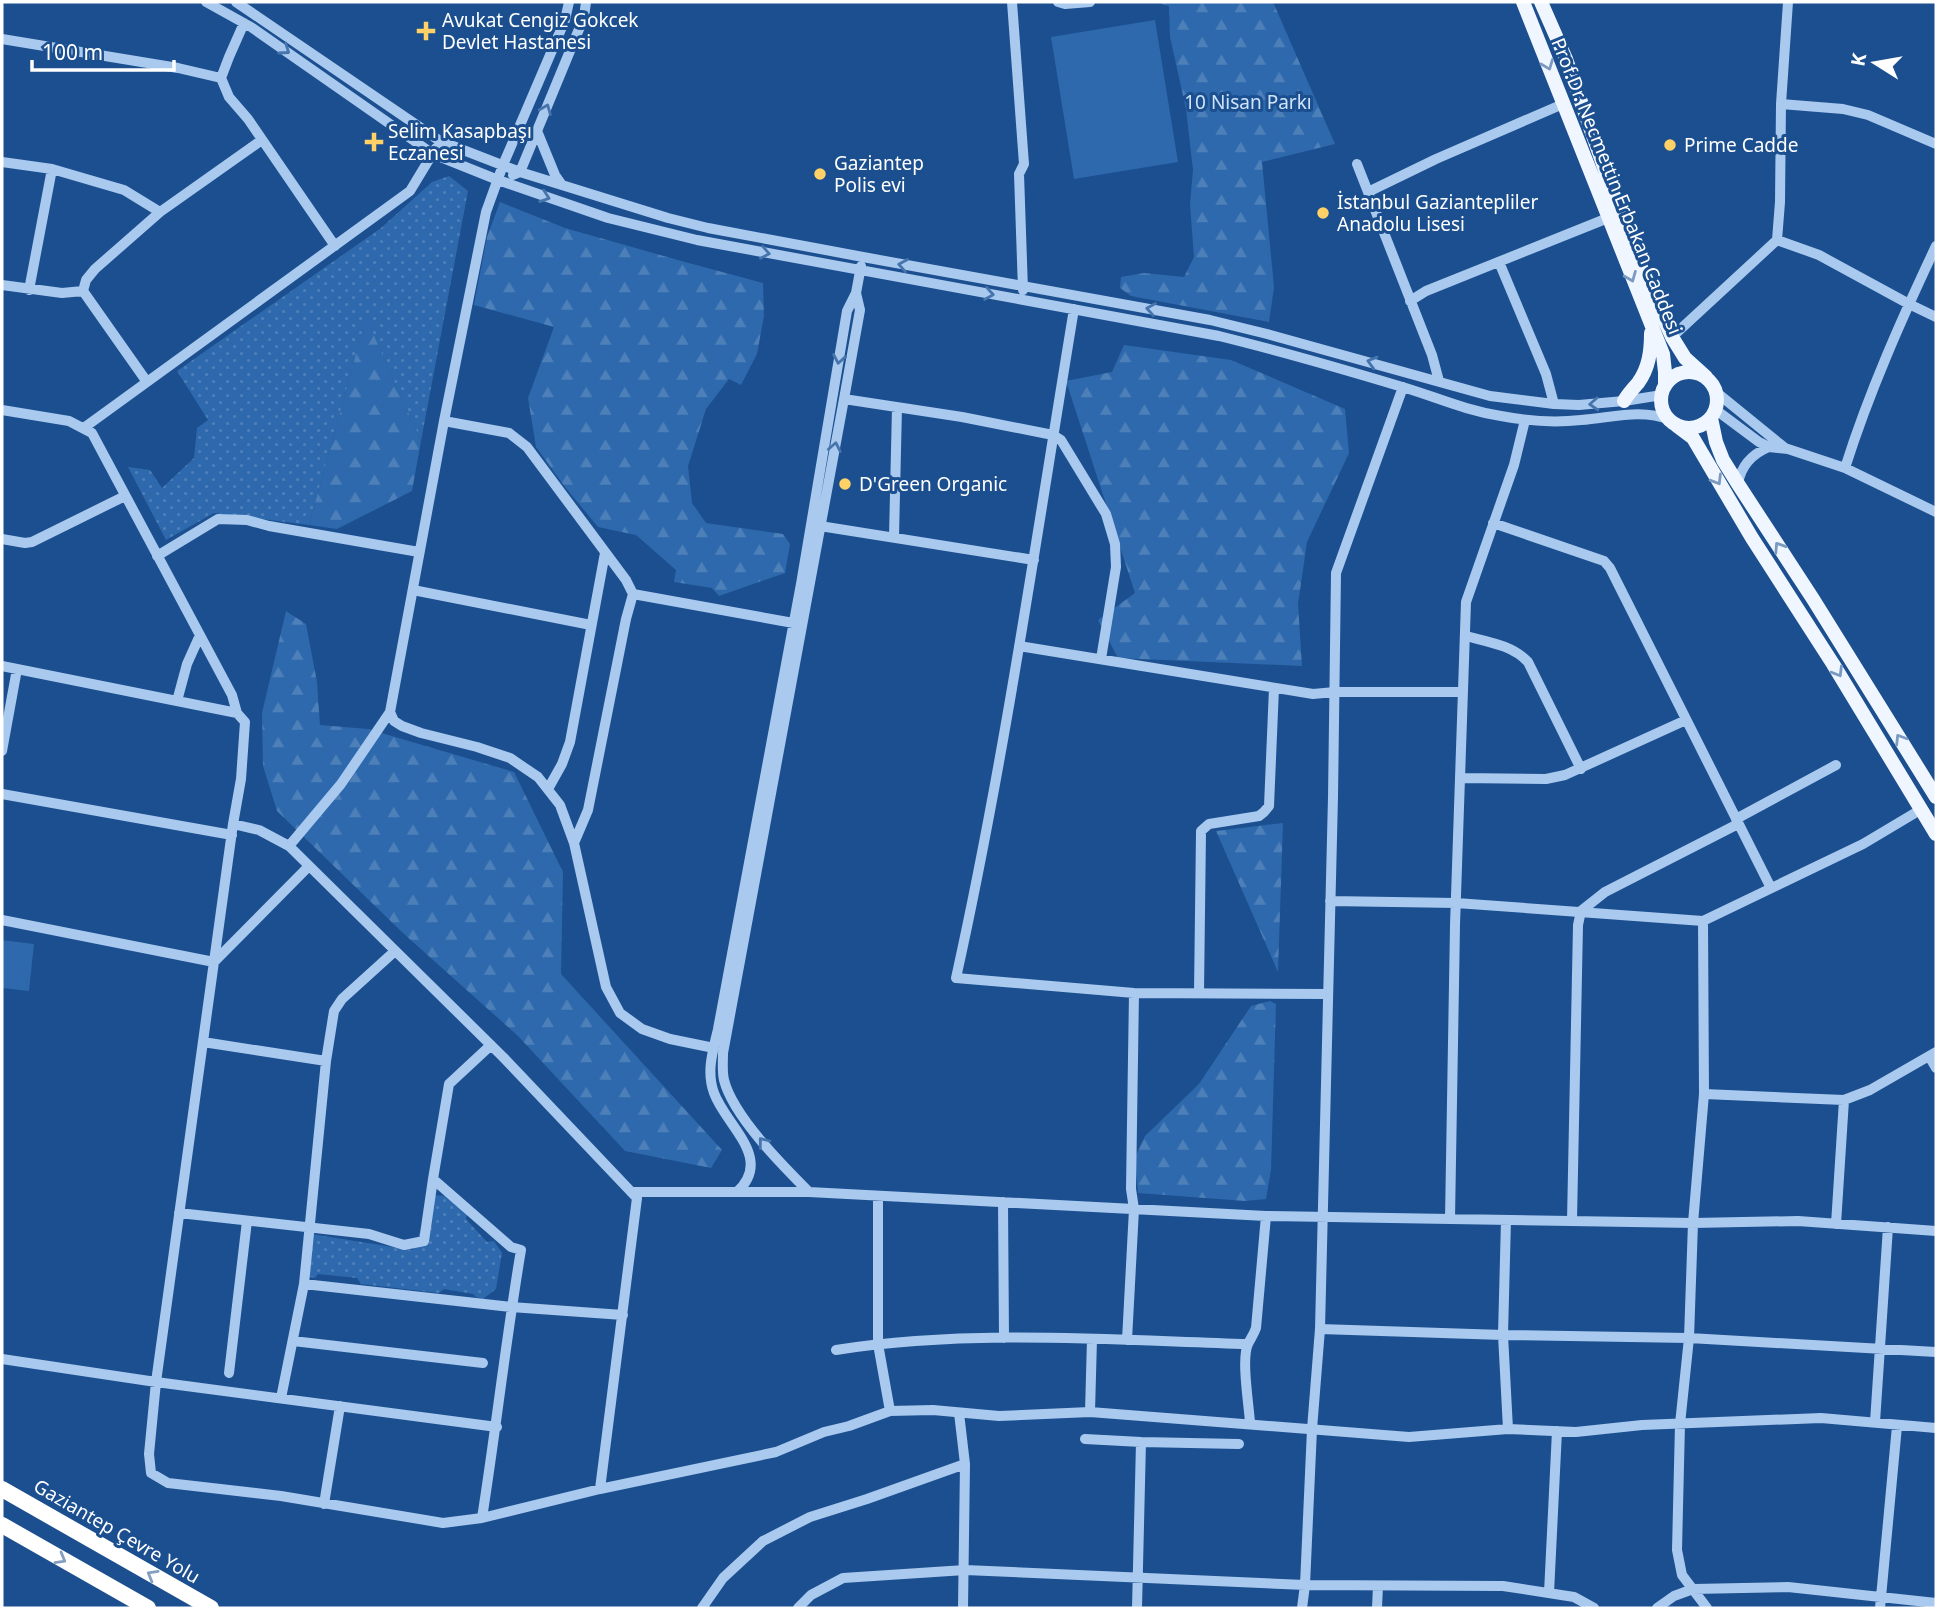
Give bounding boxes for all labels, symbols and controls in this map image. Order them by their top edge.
place label: Avukat Cengiz Gokcek Devlet Hastanesi [442,7,639,55]
marker: Avukat Cengiz Gokcek Devlet Hastanesi [416,21,436,41]
scale bar [32,28,173,72]
north arrow [1840,28,1910,98]
street label: Prof.Dr. Necmettin Erbakan Caddesi [1545,34,1689,338]
text: 100 m [42,38,103,66]
one-way arrow [277,42,290,54]
text: K [1844,51,1872,68]
one-way arrow [1540,59,1554,71]
park label: 10 Nisan Parkı [1184,89,1312,115]
one-way arrow [538,103,552,115]
place label: Selim Kasapbaşı Eczanesi [388,118,532,166]
place label: Prime Cadde [1684,132,1798,158]
marker: Selim Kasapbaşı Eczanesi [366,134,382,150]
marker: Prime Cadde [1662,137,1678,153]
place label: Gaziantep Polis evi [834,150,924,198]
marker: Gaziantep Polis evi [812,166,828,182]
one-way arrow [539,188,551,203]
place label: İstanbul Gaziantepliler Anadolu Lisesi [1337,189,1538,237]
marker: İstanbul Gaziantepliler Anadolu Lisesi [1315,205,1331,221]
one-way arrow [759,244,771,259]
one-way arrow [897,258,909,273]
one-way arrow [1623,270,1637,282]
one-way arrow [983,286,995,301]
one-way arrow [1145,303,1157,318]
one-way arrow [832,353,847,364]
one-way arrow [1366,356,1378,371]
one-way arrow [1589,397,1600,412]
one-way arrow [827,441,842,453]
place label: D'Green Organic [859,471,1007,497]
one-way arrow [1709,472,1722,485]
marker: D'Green Organic [837,476,853,492]
one-way arrow [1774,542,1787,555]
one-way arrow [1830,665,1843,678]
one-way arrow [1896,734,1909,747]
one-way arrow [758,1137,771,1150]
street label: Gaziantep Çevre Yolu [29,1473,205,1589]
one-way arrow [54,1551,66,1564]
one-way arrow [146,1570,159,1583]

